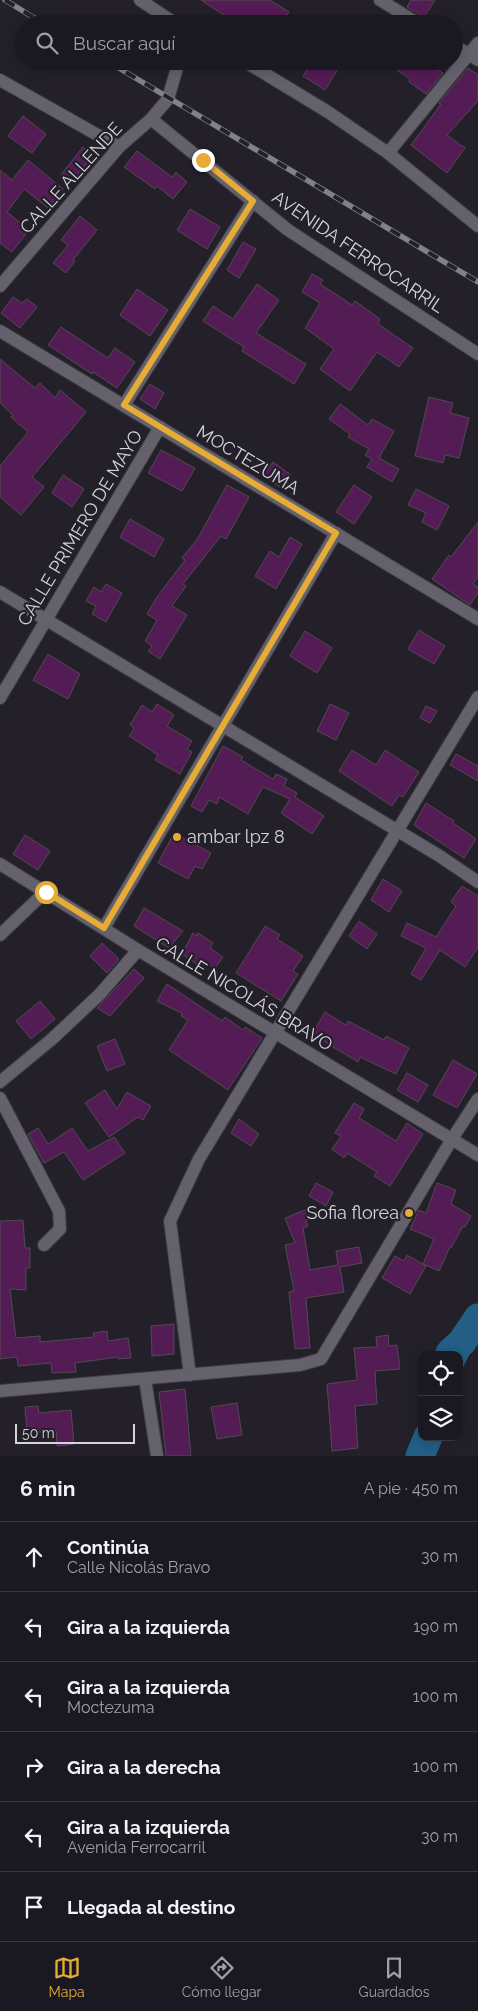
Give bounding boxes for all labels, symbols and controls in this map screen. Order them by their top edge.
search box [15,15,463,70]
icon: search [33,29,61,57]
text: Buscar aquí [73,32,175,54]
street label: CALLE ALLENDE [15,118,126,238]
route end [192,149,215,172]
street label: AVENIDA FERROCARRIL [268,186,449,317]
street label: MOCTEZUMA [193,421,304,499]
street label: CALLE PRIMERO DE MAYO [13,426,146,629]
place label: ambar lpz 8 [187,826,285,847]
marker: ambar lpz 8 [171,831,183,843]
route start [35,881,58,904]
street label: CALLE NICOLÁS BRAVO [152,931,337,1055]
place label: Sofia florea [306,1202,399,1223]
marker: Sofia florea [403,1207,415,1219]
map controls [418,1351,463,1441]
button: locate [418,1351,463,1396]
button: layers [418,1396,463,1441]
scale bar [15,1421,135,1444]
text: 50 m [22,1425,55,1441]
text: 6 min [20,1476,75,1501]
text: A pie · 450 m [364,1479,458,1498]
text: Continúa [67,1536,149,1558]
icon: ahead [20,1543,48,1571]
text: 30 m [421,1547,458,1566]
text: Calle Nicolás Bravo [67,1558,210,1577]
icon: left [20,1613,48,1641]
text: Gira a la izquierda [67,1616,230,1638]
text: 190 m [413,1617,458,1636]
text: Gira a la izquierda [67,1676,230,1698]
icon: left [20,1683,48,1711]
text: 100 m [413,1687,458,1706]
text: Moctezuma [67,1698,155,1717]
icon: right [20,1753,48,1781]
text: Gira a la derecha [67,1756,221,1778]
text: 100 m [413,1757,458,1776]
text: Gira a la izquierda [67,1816,230,1838]
icon: left [20,1823,48,1851]
text: 30 m [421,1827,458,1846]
text: Avenida Ferrocarril [67,1838,206,1857]
icon: arrive [20,1893,48,1921]
text: Llegada al destino [67,1896,235,1918]
tab: Mapa [49,1954,85,2000]
tab: Cómo llegar [182,1954,262,2000]
tab: Guardados [359,1954,429,2000]

